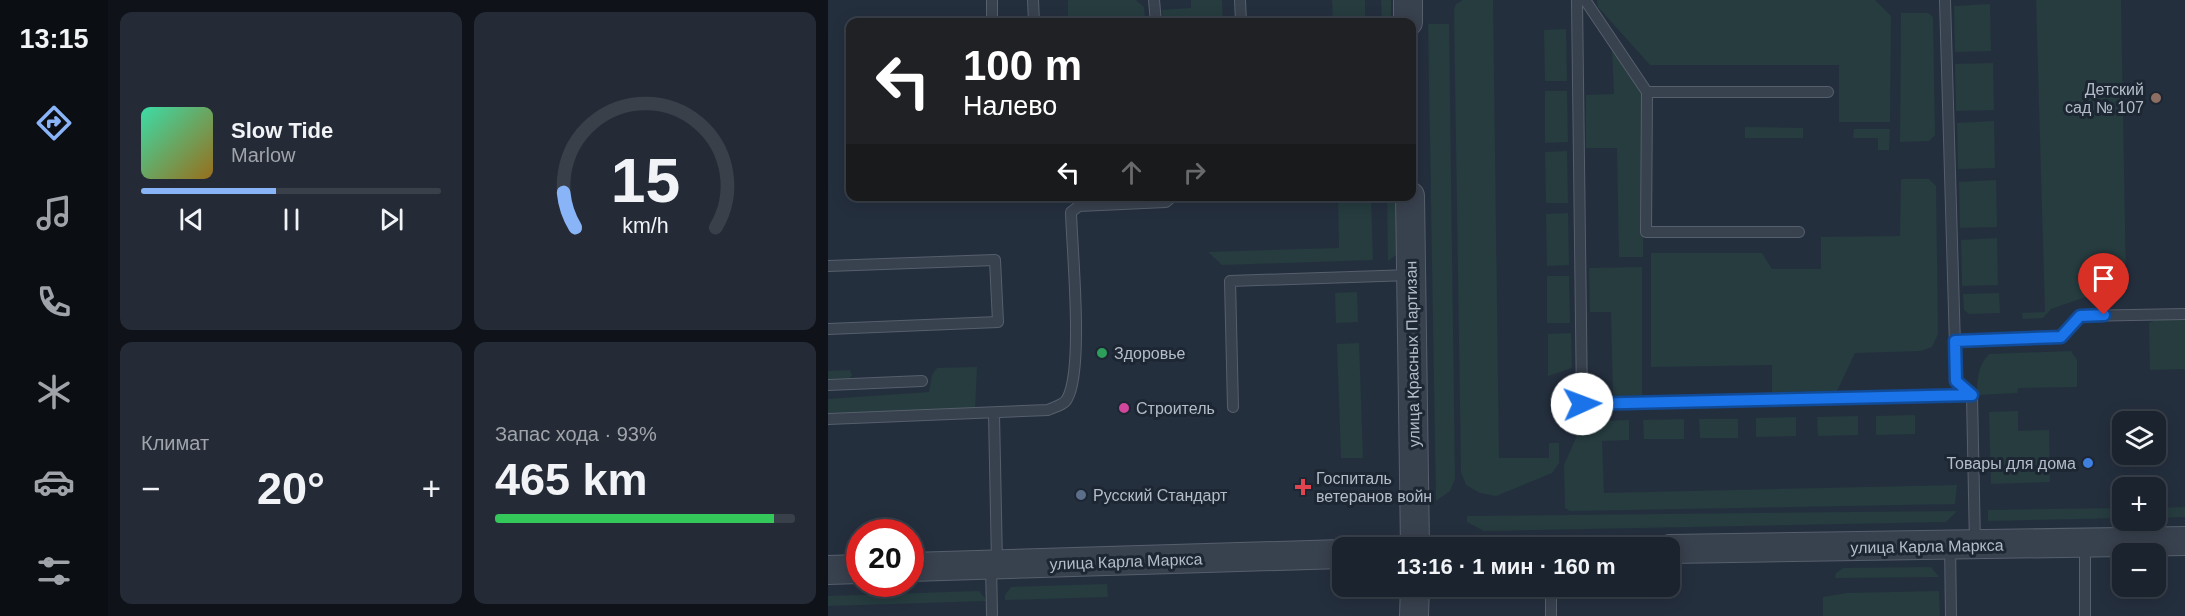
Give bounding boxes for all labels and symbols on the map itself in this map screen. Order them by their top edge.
place label: Детский сад № 107 [2065,81,2144,116]
marker: Детский сад № 107 [2149,91,2163,105]
pin [2078,253,2129,315]
street label: улица Красных Партизан [1402,261,1423,447]
place label: Здоровье [1114,345,1186,362]
marker: Здоровье [1095,346,1109,360]
position arrow [1550,372,1614,436]
place label: Строитель [1136,400,1215,417]
marker: Строитель [1117,401,1131,415]
place label: Товары для дома [1947,455,2076,472]
marker: Товары для дома [2081,456,2095,470]
place label: Госпиталь ветеранов войн [1316,470,1432,505]
marker: Госпиталь ветеранов войн [1294,478,1312,496]
place label: Русский Стандарт [1093,487,1228,504]
marker: Русский Стандарт [1074,488,1088,502]
speed limit sign: 20 [846,519,924,597]
street label: улица Карла Маркса [1850,537,2004,556]
street label: улица Карла Маркса [1049,550,1203,573]

